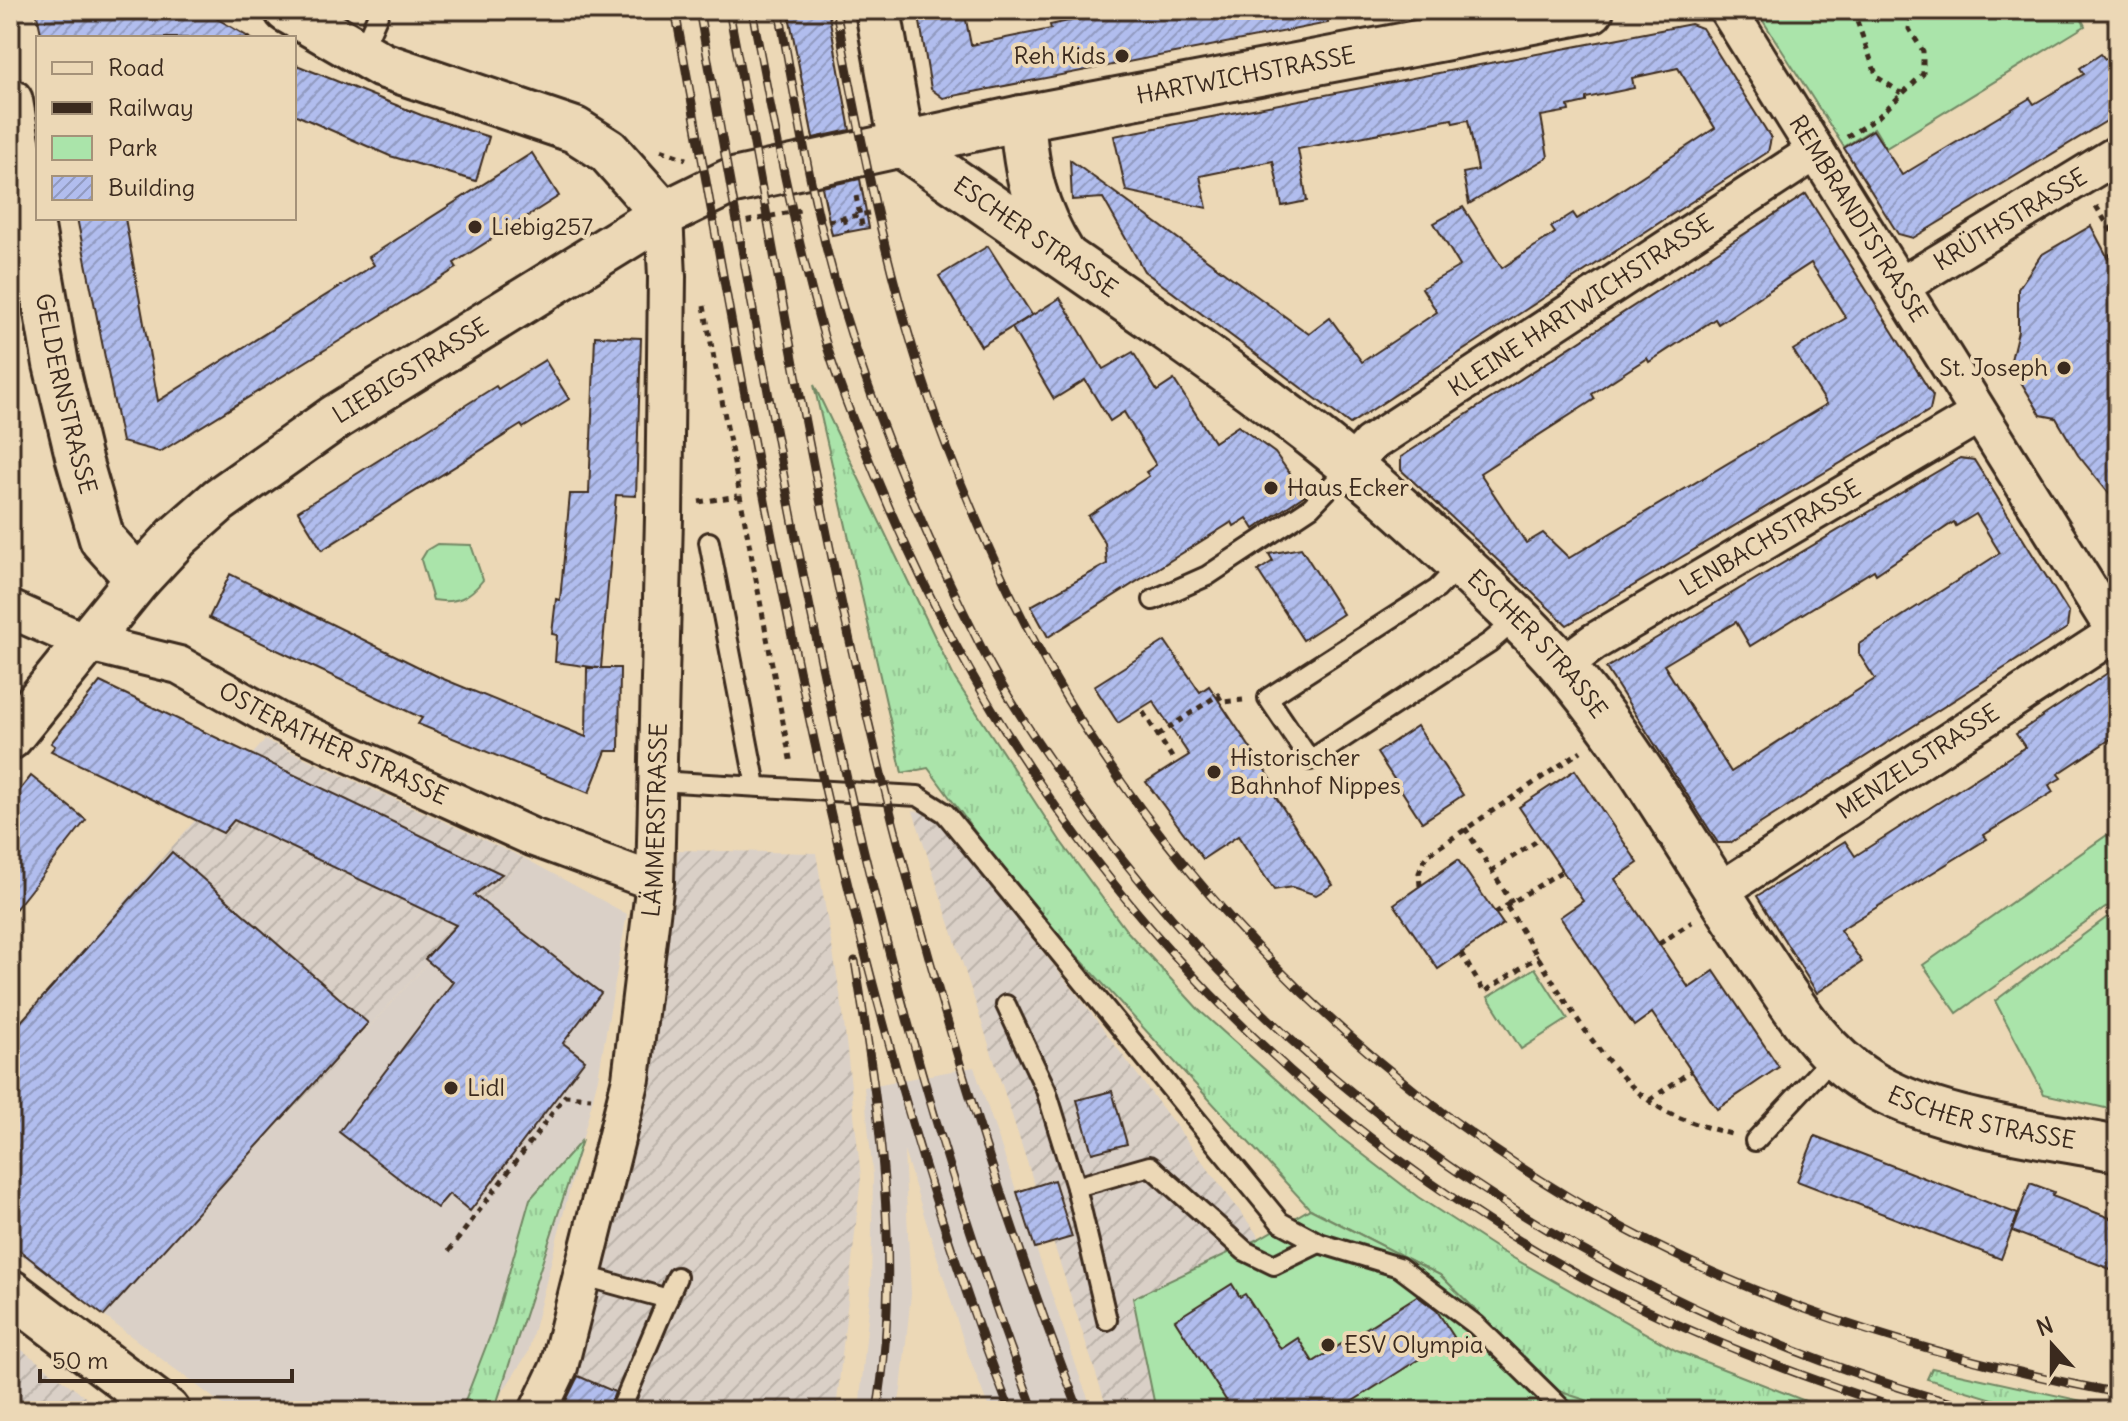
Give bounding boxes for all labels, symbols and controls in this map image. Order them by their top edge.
legend [36,36,296,220]
street label: HARTWICHSTRASSE [1134,39,1358,110]
place label: Reh Kids [1014,40,1106,70]
marker: Reh Kids [1113,47,1131,65]
text: Road [108,52,164,82]
text: Railway [108,92,194,122]
street label: REMBRANDTSTRASSE [1783,109,1935,327]
text: Park [108,132,158,162]
street label: KRÜTHSTRASSE [1928,161,2092,277]
street label: ESCHER STRASSE [948,169,1124,303]
text: Building [108,172,195,202]
street label: KLEINE HARTWICHSTRASSE [1442,207,1719,403]
place label: Liebig257 [491,211,593,241]
marker: Liebig257 [466,218,484,236]
street label: GELDERNSTRASSE [30,291,104,497]
street label: LIEBIGSTRASSE [327,310,494,429]
place label: St. Joseph [1939,352,2048,382]
marker: St. Joseph [2055,359,2073,377]
place label: Haus Ecker [1287,472,1409,502]
street label: LENBACHSTRASSE [1674,472,1866,602]
marker: Haus Ecker [1262,479,1280,497]
street label: ESCHER STRASSE [1461,563,1615,724]
street label: OSTERATHER STRASSE [214,675,453,811]
street label: MENZELSTRASSE [1830,697,2004,825]
street label: LÄMMERSTRASSE [635,723,673,919]
place label: Historischer Bahnhof Nippes [1230,742,1401,800]
marker: Historischer Bahnhof Nippes [1205,763,1223,781]
place label: Lidl [467,1072,505,1102]
marker: Lidl [442,1079,460,1097]
street label: ESCHER STRASSE [1883,1079,2078,1155]
north arrow [2012,1305,2092,1385]
text: N [2033,1311,2057,1342]
place label: ESV Olympia [1344,1329,1483,1359]
scale bar [40,1333,292,1383]
marker: ESV Olympia [1319,1336,1337,1354]
text: 50 m [52,1345,108,1375]

